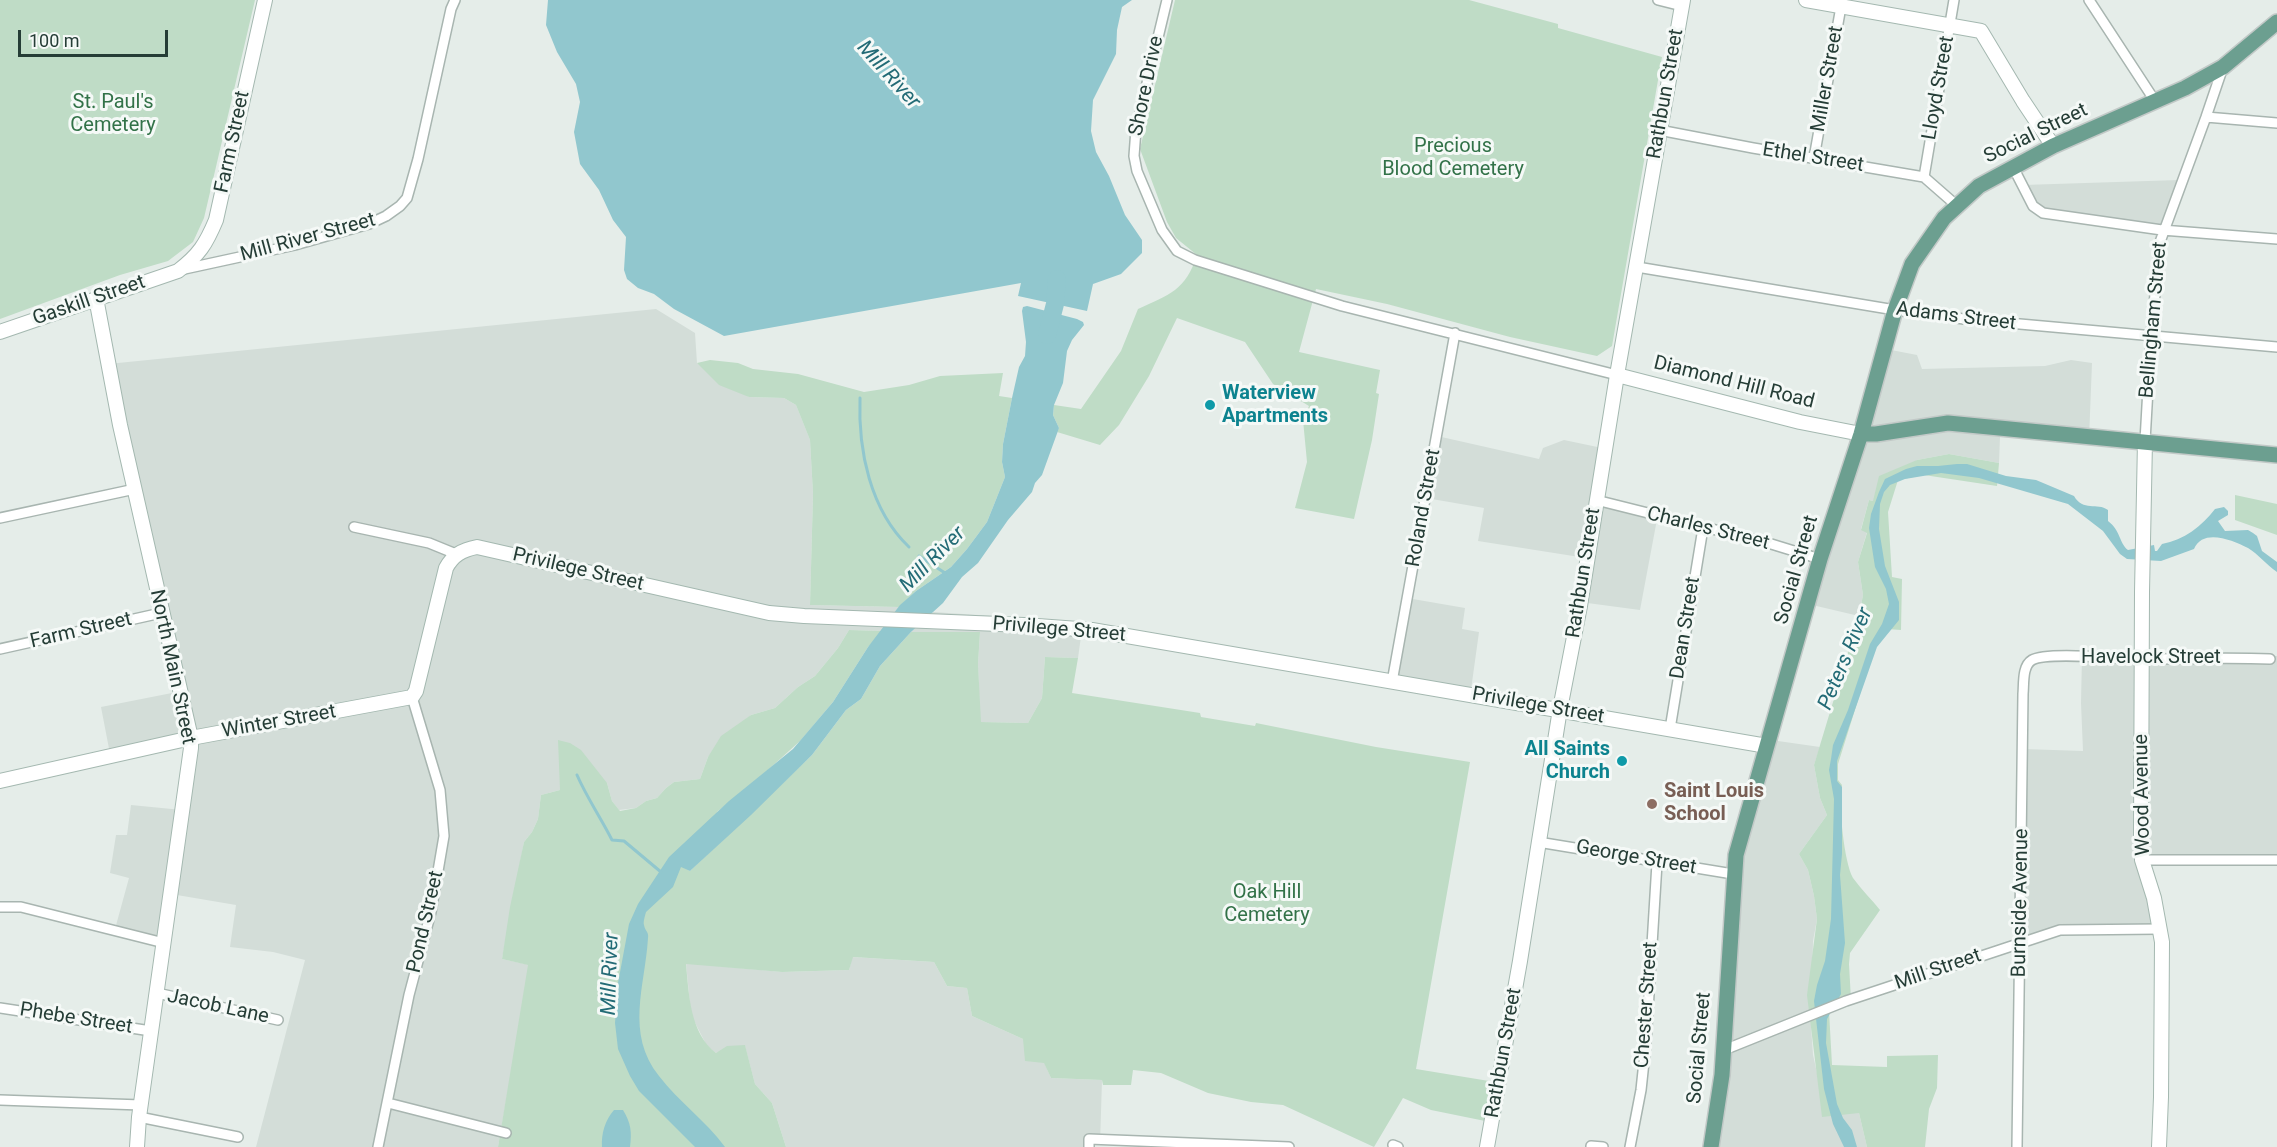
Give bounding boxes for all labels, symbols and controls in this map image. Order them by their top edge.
scale bar [21,18,171,56]
street label: Miller Street [1807,24,1849,134]
street label: Rathbun Street [1643,27,1689,161]
text: 100 m [29,30,80,51]
street label: Shore Drive [1125,34,1169,138]
street label: Lloyd Street [1918,34,1960,142]
water label: Mill River [851,36,925,114]
street label: Farm Street [210,89,256,195]
park label: St. Paul's Cemetery [70,91,156,138]
street label: Social Street [1980,99,2092,169]
park label: Precious Blood Cemetery [1382,135,1524,182]
street label: Ethel Street [1761,138,1865,178]
street label: Mill River Street [238,208,378,268]
street label: Bellingham Street [2135,241,2173,399]
street label: Gaskill Street [30,271,148,331]
street label: Adams Street [1895,298,2017,336]
street label: Diamond Hill Road [1651,351,1817,415]
place label: Waterview Apartments [1222,382,1328,429]
marker: Waterview Apartments [1203,398,1217,412]
street label: Roland Street [1402,447,1446,569]
street label: Charles Street [1644,502,1772,556]
street label: Rathbun Street [1562,506,1606,640]
street label: Social Street [1770,513,1824,627]
water label: Mill River [895,522,971,598]
street label: Privilege Street [510,543,646,597]
street label: Dean Street [1666,575,1706,681]
street label: North Main Street [144,588,200,746]
water label: Peters River [1813,604,1879,714]
street label: Farm Street [28,608,134,654]
street label: Privilege Street [991,612,1127,648]
street label: Havelock Street [2081,646,2221,670]
street label: Privilege Street [1470,683,1606,729]
street label: Winter Street [220,700,338,744]
street label: Wood Avenue [2130,734,2156,856]
place label: All Saints Church [1524,738,1610,785]
marker: All Saints Church [1615,754,1629,768]
place label: Saint Louis School [1664,780,1764,827]
marker: Saint Louis School [1645,797,1659,811]
street label: Burnside Avenue [2008,828,2034,978]
street label: George Street [1574,836,1698,880]
street label: Pond Street [403,869,449,975]
park label: Oak Hill Cemetery [1224,881,1310,928]
water label: Mill River [597,932,625,1016]
street label: Chester Street [1631,941,1663,1069]
street label: Mill Street [1892,944,1984,996]
street label: Jacob Lane [165,985,271,1029]
street label: Rathbun Street [1481,986,1527,1120]
street label: Social Street [1683,991,1717,1105]
street label: Phebe Street [18,998,134,1040]

